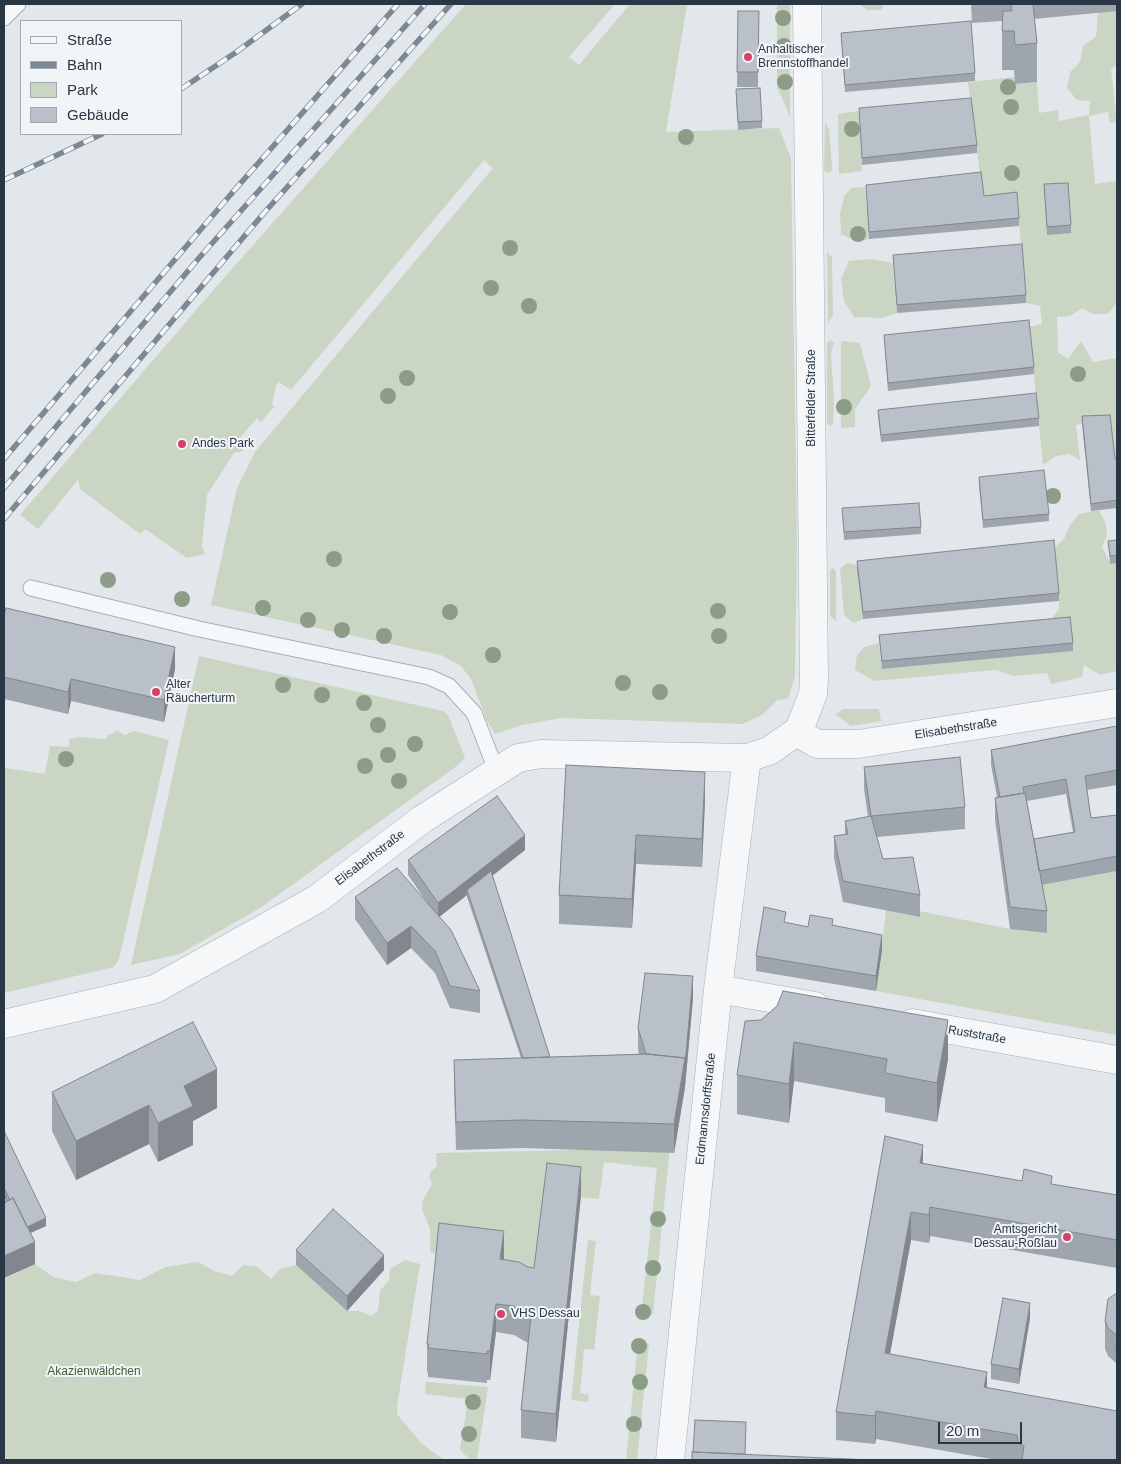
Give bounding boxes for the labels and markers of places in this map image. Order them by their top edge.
place label: Anhaltischer Brennstoffhandel [758,43,849,71]
marker: Anhaltischer Brennstoffhandel [742,51,754,63]
place label: Andes Park [192,437,254,451]
marker: Andes Park [176,438,188,450]
place label: Alter Räucherturm [166,678,235,706]
marker: Alter Räucherturm [150,686,162,698]
place label: Amtsgericht Dessau-Roßlau [974,1223,1057,1251]
marker: Amtsgericht Dessau-Roßlau [1061,1231,1073,1243]
place label: VHS Dessau [511,1307,580,1321]
marker: VHS Dessau [495,1308,507,1320]

